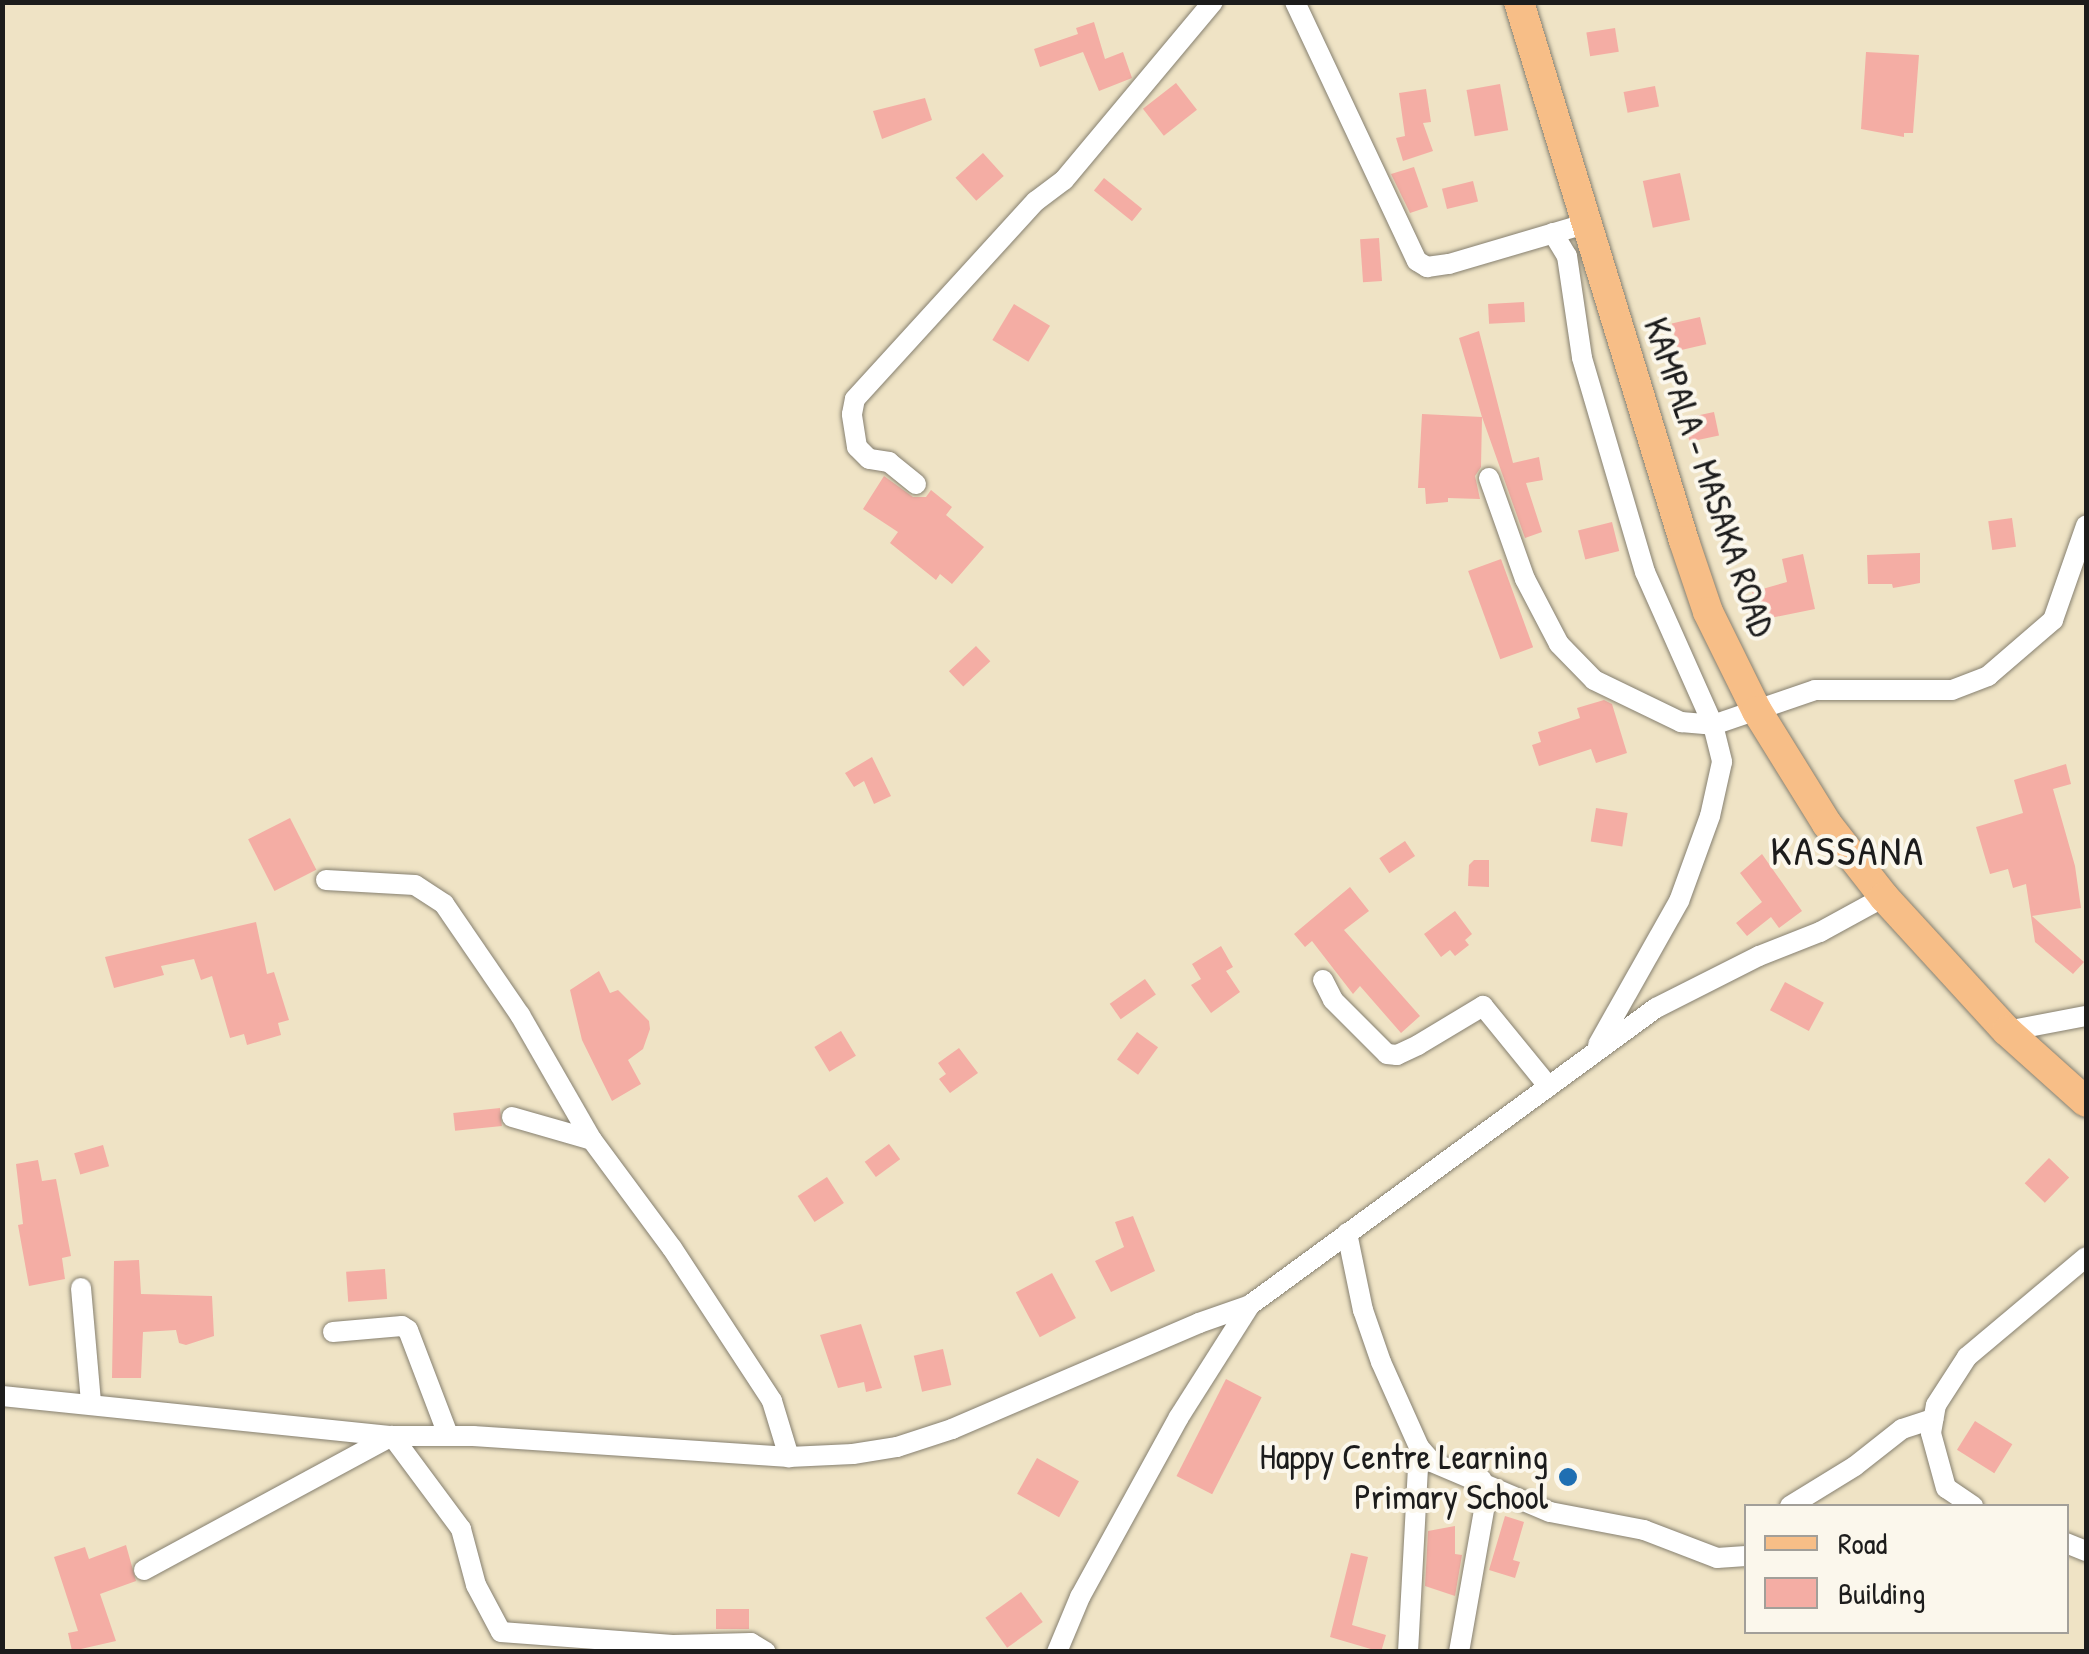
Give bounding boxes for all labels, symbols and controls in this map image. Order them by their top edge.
street label: KAMPALA - MASAKA ROAD [1635,312,1783,642]
district label: KASSANA [1771,826,1925,874]
place label: Happy Centre Learning Primary School [1259,1436,1548,1518]
marker: Happy Centre Learning Primary School [1557,1466,1579,1488]
legend [1744,1504,2069,1634]
text: Road [1838,1523,1887,1563]
text: Building [1838,1573,1925,1613]

